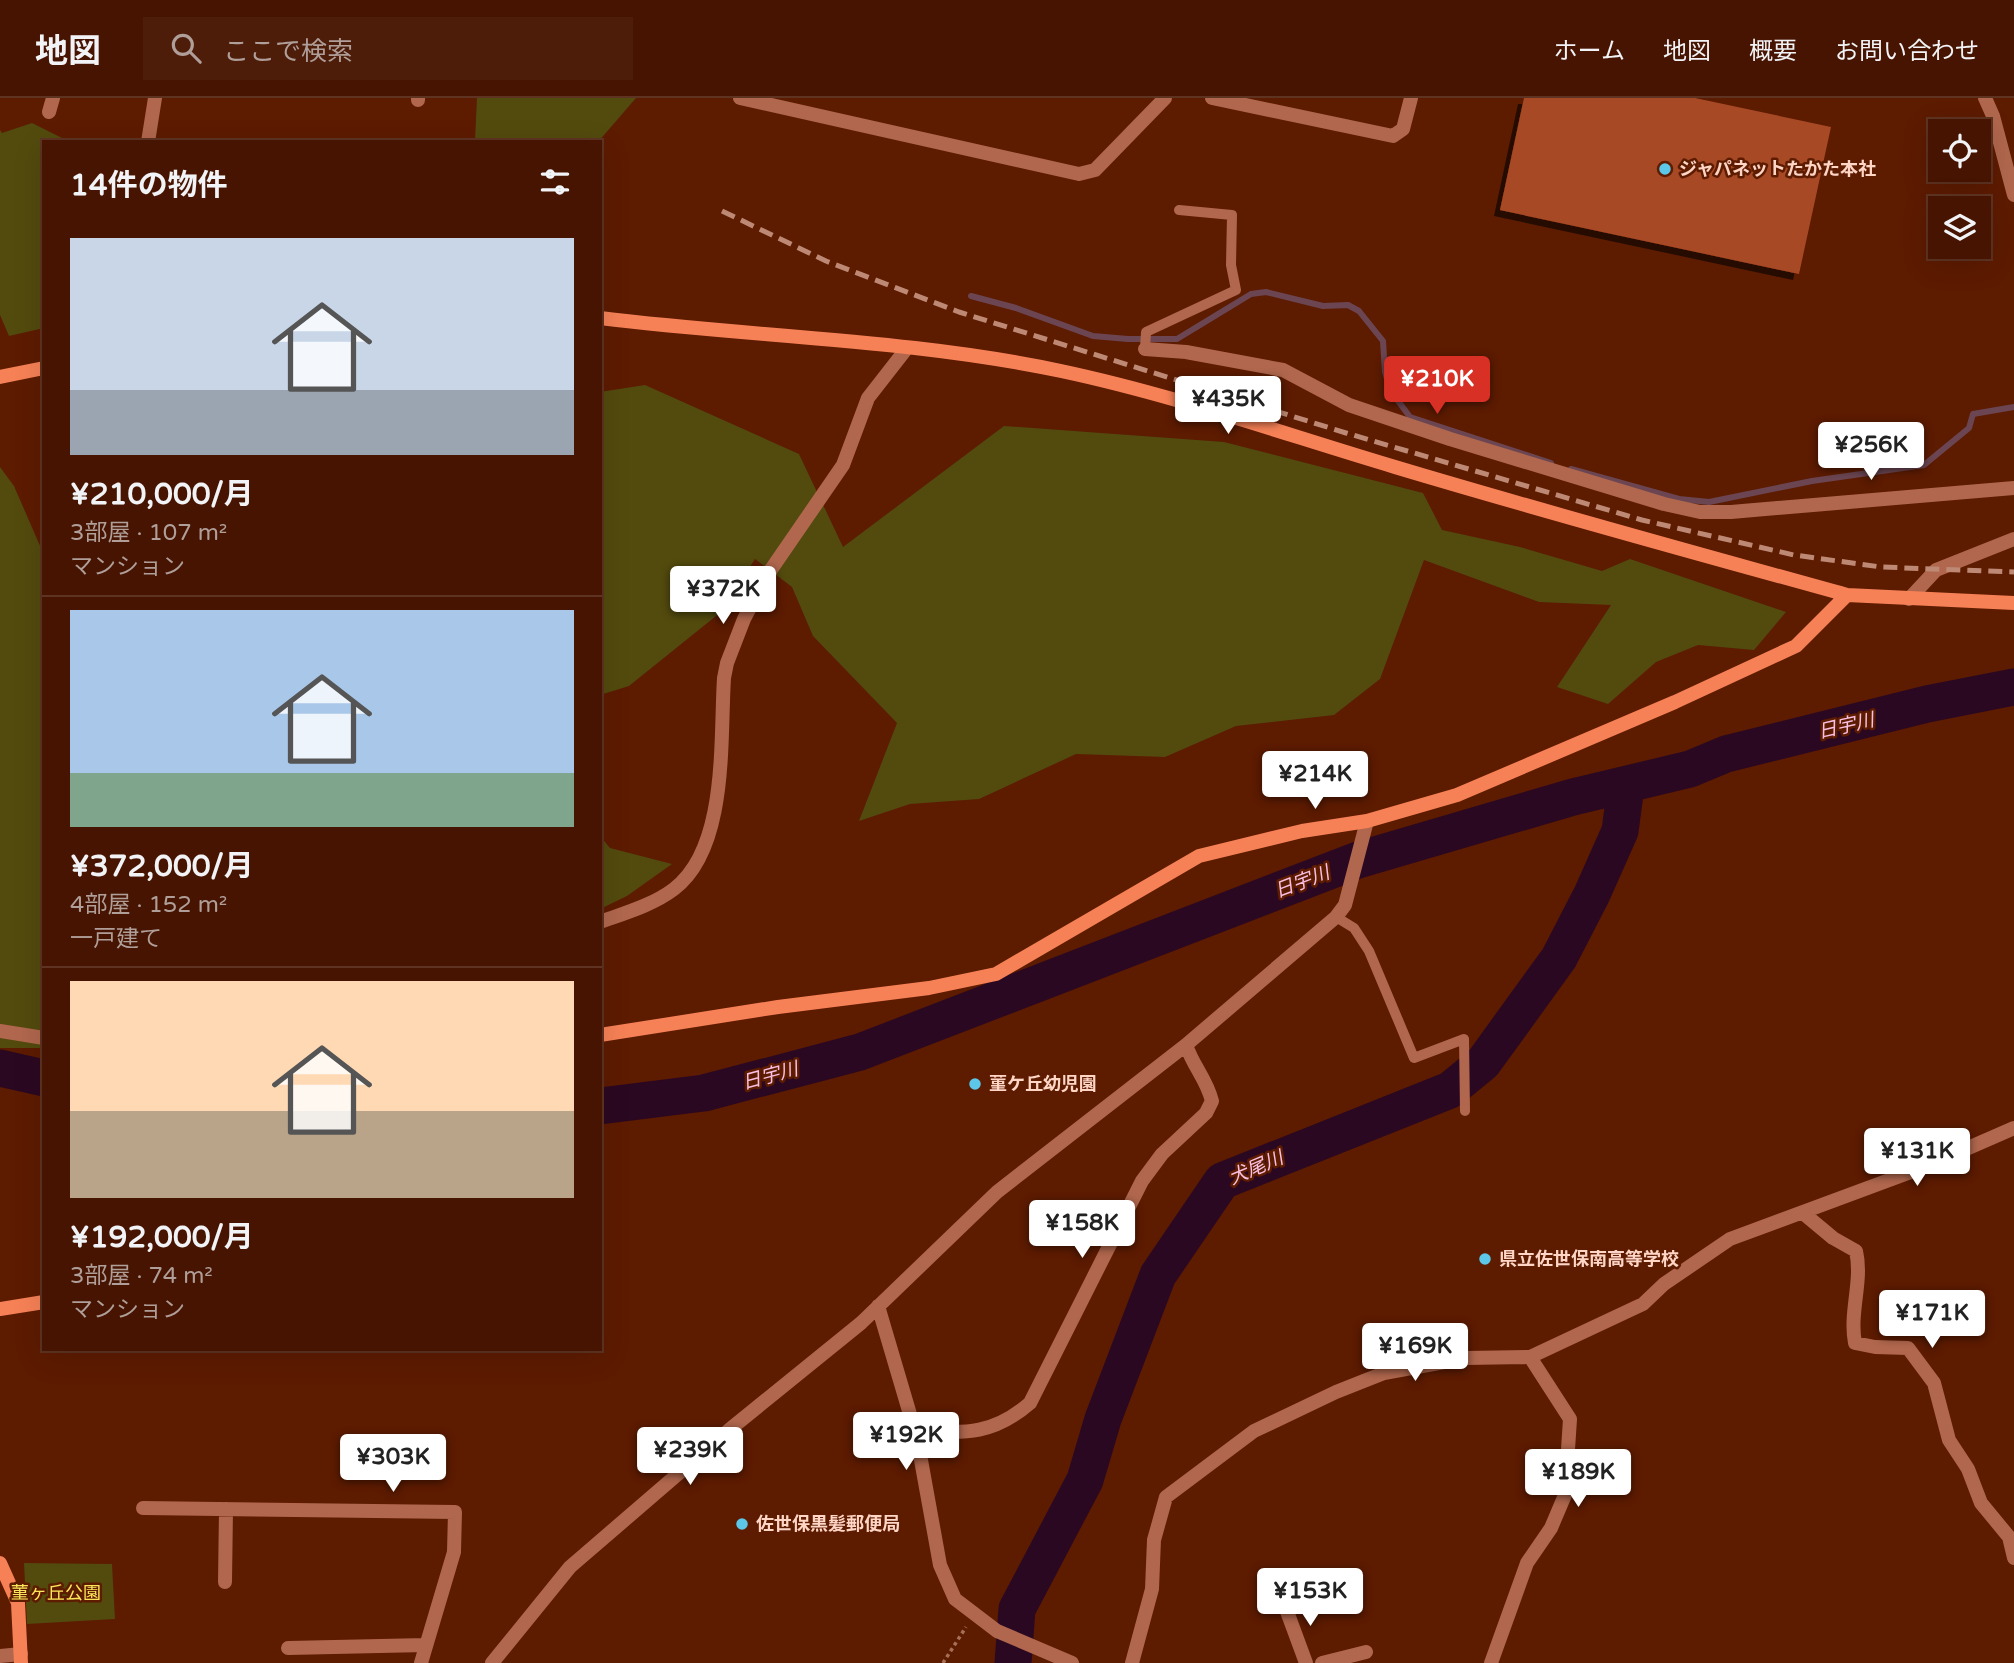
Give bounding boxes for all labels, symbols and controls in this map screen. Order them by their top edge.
search box [143,17,633,80]
icon: search [167,29,205,67]
text: 地図 [35,32,101,71]
text: ここで検索 [223,36,353,67]
text: ホーム [1554,37,1625,66]
text: 地図 [1663,37,1711,66]
text: 概要 [1749,37,1797,66]
text: お問い合わせ [1835,37,1979,66]
map controls [1928,119,1991,259]
button: locate [1928,119,1991,182]
place label: ジャパネットたかた本社 [1679,158,1876,180]
marker: ジャパネットたかた本社 [1657,161,1673,177]
icon: filters [536,163,574,201]
text: 14件の物件 [70,167,228,204]
button: layers [1928,196,1991,259]
icon: home [259,284,385,410]
pin: ¥210K [1388,356,1486,416]
text: ¥210K [1400,365,1474,393]
pin: ¥435K [1179,376,1277,436]
text: ¥435K [1191,385,1265,413]
pin: ¥256K [1822,422,1920,482]
text: ¥256K [1834,431,1908,459]
text: ¥210,000/月 [70,476,254,513]
text: 3部屋 · 107 m² [70,519,227,547]
text: マンション [70,553,185,581]
pin: ¥372K [674,566,772,626]
text: ¥372K [686,575,760,603]
icon: home [259,656,385,782]
water label: 日宇川 [1816,708,1878,743]
pin: ¥214K [1266,752,1364,811]
text: ¥214K [1278,760,1352,788]
text: ¥372,000/月 [70,848,254,885]
water label: 日宇川 [1271,861,1334,902]
text: 4部屋 · 152 m² [70,891,227,919]
text: 一戸建て [70,925,162,953]
icon: home [259,1027,385,1153]
water label: 日宇川 [740,1057,802,1094]
place label: 菫ケ丘幼児園 [989,1073,1097,1095]
marker: 菫ケ丘幼児園 [967,1076,983,1092]
pin: ¥131K [1868,1128,1966,1188]
text: ¥131K [1880,1137,1954,1165]
water label: 犬尾川 [1225,1146,1288,1189]
pin: ¥158K [1033,1200,1131,1260]
text: ¥158K [1045,1209,1119,1237]
text: ¥192,000/月 [70,1219,254,1256]
place label: 県立佐世保南高等学校 [1499,1248,1679,1270]
marker: 県立佐世保南高等学校 [1477,1251,1493,1267]
text: 3部屋 · 74 m² [70,1262,213,1290]
pin: ¥171K [1883,1290,1981,1350]
text: マンション [70,1296,185,1324]
text: ¥171K [1895,1299,1969,1327]
pin: ¥169K [1366,1324,1464,1383]
text: ¥169K [1378,1332,1452,1360]
pin: ¥192K [857,1412,955,1472]
text: ¥192K [869,1421,943,1449]
pin: ¥239K [641,1428,739,1487]
pin: ¥303K [344,1434,442,1494]
text: ¥239K [653,1436,727,1464]
text: ¥303K [356,1443,430,1471]
pin: ¥189K [1529,1450,1627,1509]
text: ¥189K [1541,1458,1615,1486]
place label: 佐世保黒髪郵便局 [756,1513,900,1535]
marker: 佐世保黒髪郵便局 [734,1516,750,1532]
pin: ¥153K [1261,1568,1359,1628]
text: ¥153K [1273,1577,1347,1605]
park label: 菫ヶ丘公園 [11,1582,101,1604]

